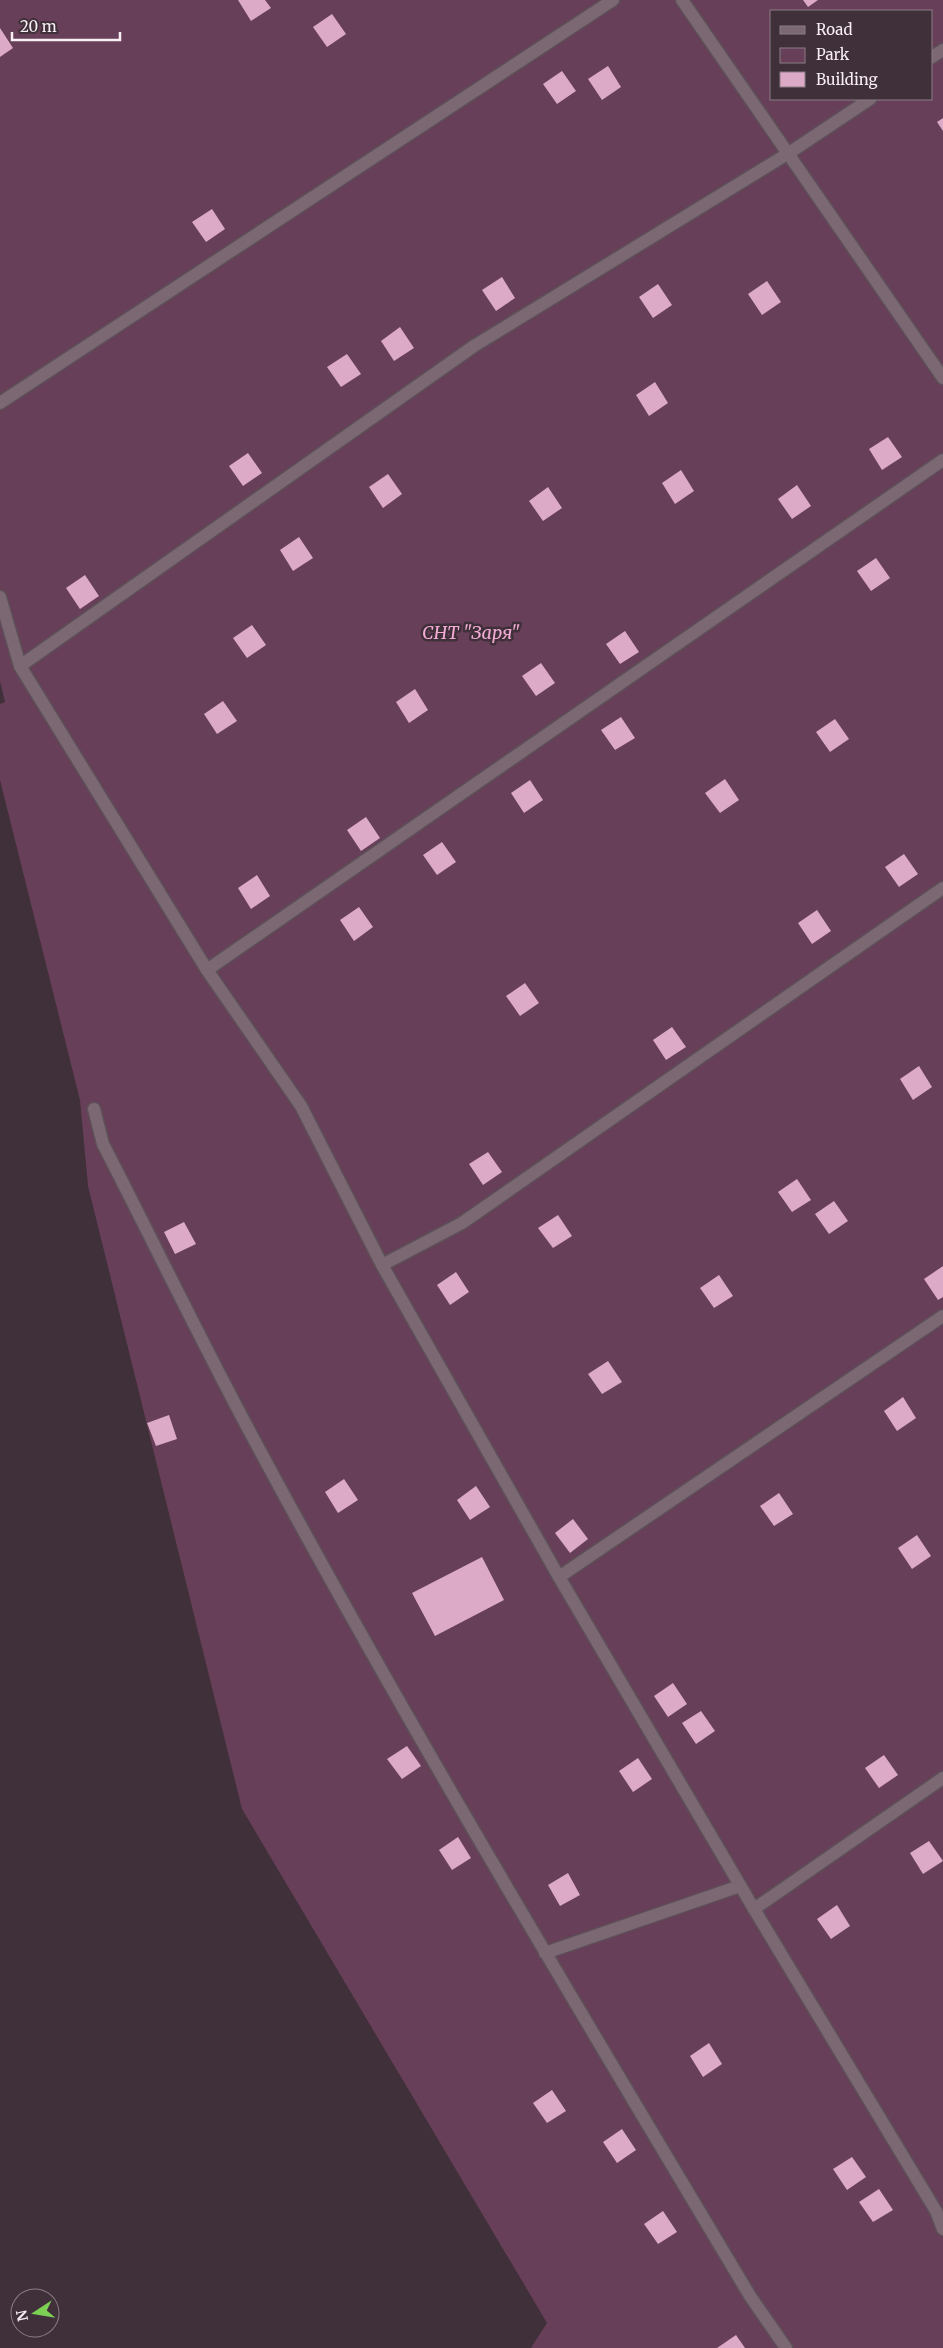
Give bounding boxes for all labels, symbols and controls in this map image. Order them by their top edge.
scale bar [12,10,120,42]
legend [770,10,933,100]
text: 20 m [20,17,57,36]
text: Road [816,20,852,39]
text: Park [816,45,850,64]
text: Building [816,70,878,89]
park label: СНТ "Заря" [422,621,520,644]
north arrow [10,2288,60,2338]
text: N [12,2308,32,2323]

